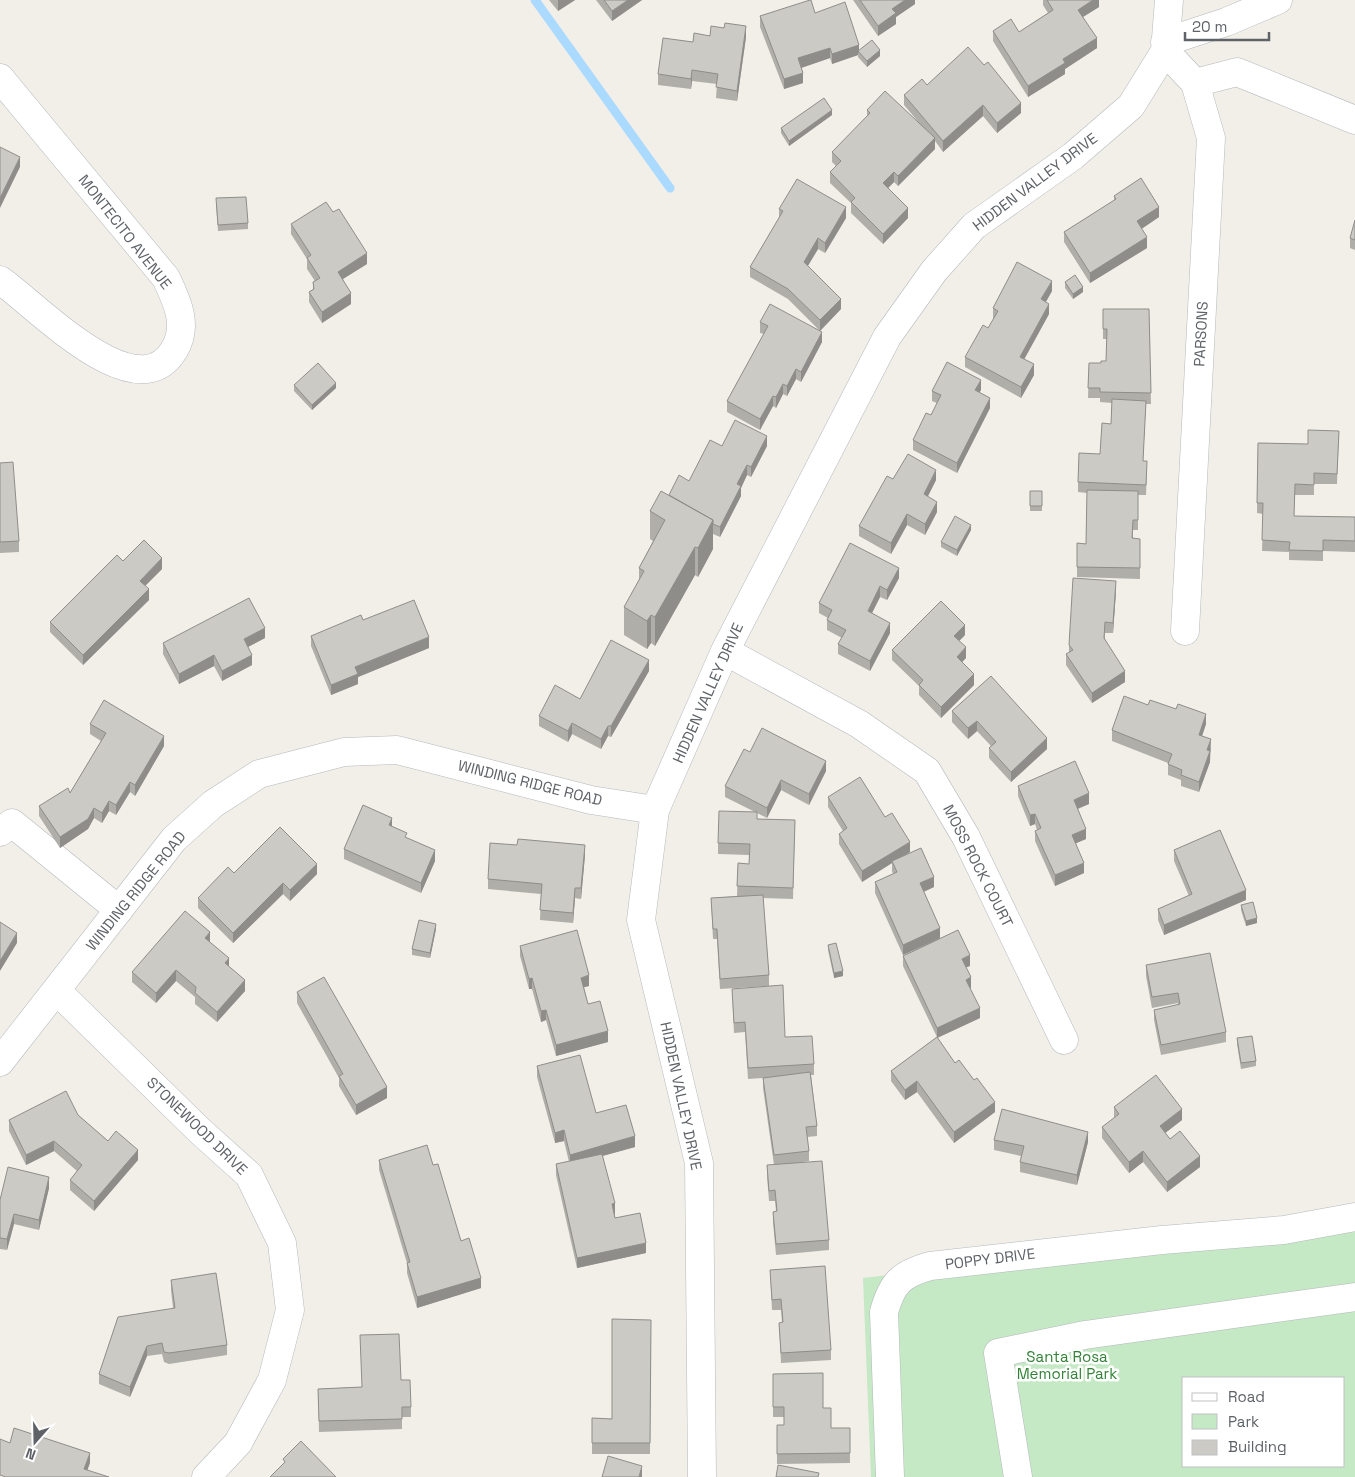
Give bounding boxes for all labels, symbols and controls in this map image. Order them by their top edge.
scale bar [1185,10,1269,42]
text: 20 m [1192,17,1227,36]
street label: HIDDEN VALLEY DRIVE [968,128,1101,235]
street label: MONTECITO AVENUE [75,171,176,293]
street label: PARSONS [1189,301,1212,367]
street label: HIDDEN VALLEY DRIVE [668,620,747,766]
street label: WINDING RIDGE ROAD [456,755,604,810]
street label: MOSS ROCK COURT [939,801,1018,930]
street label: WINDING RIDGE ROAD [82,827,190,954]
street label: HIDDEN VALLEY DRIVE [656,1020,707,1172]
street label: STONEWOOD DRIVE [143,1073,252,1179]
street label: POPPY DRIVE [944,1244,1036,1273]
park label: Santa Rosa Memorial Park [1017,1347,1117,1383]
legend [1182,1377,1345,1467]
text: Road [1228,1387,1265,1406]
text: Park [1228,1412,1259,1431]
north arrow [10,1417,60,1467]
text: Building [1228,1437,1287,1456]
text: N [23,1444,38,1464]

